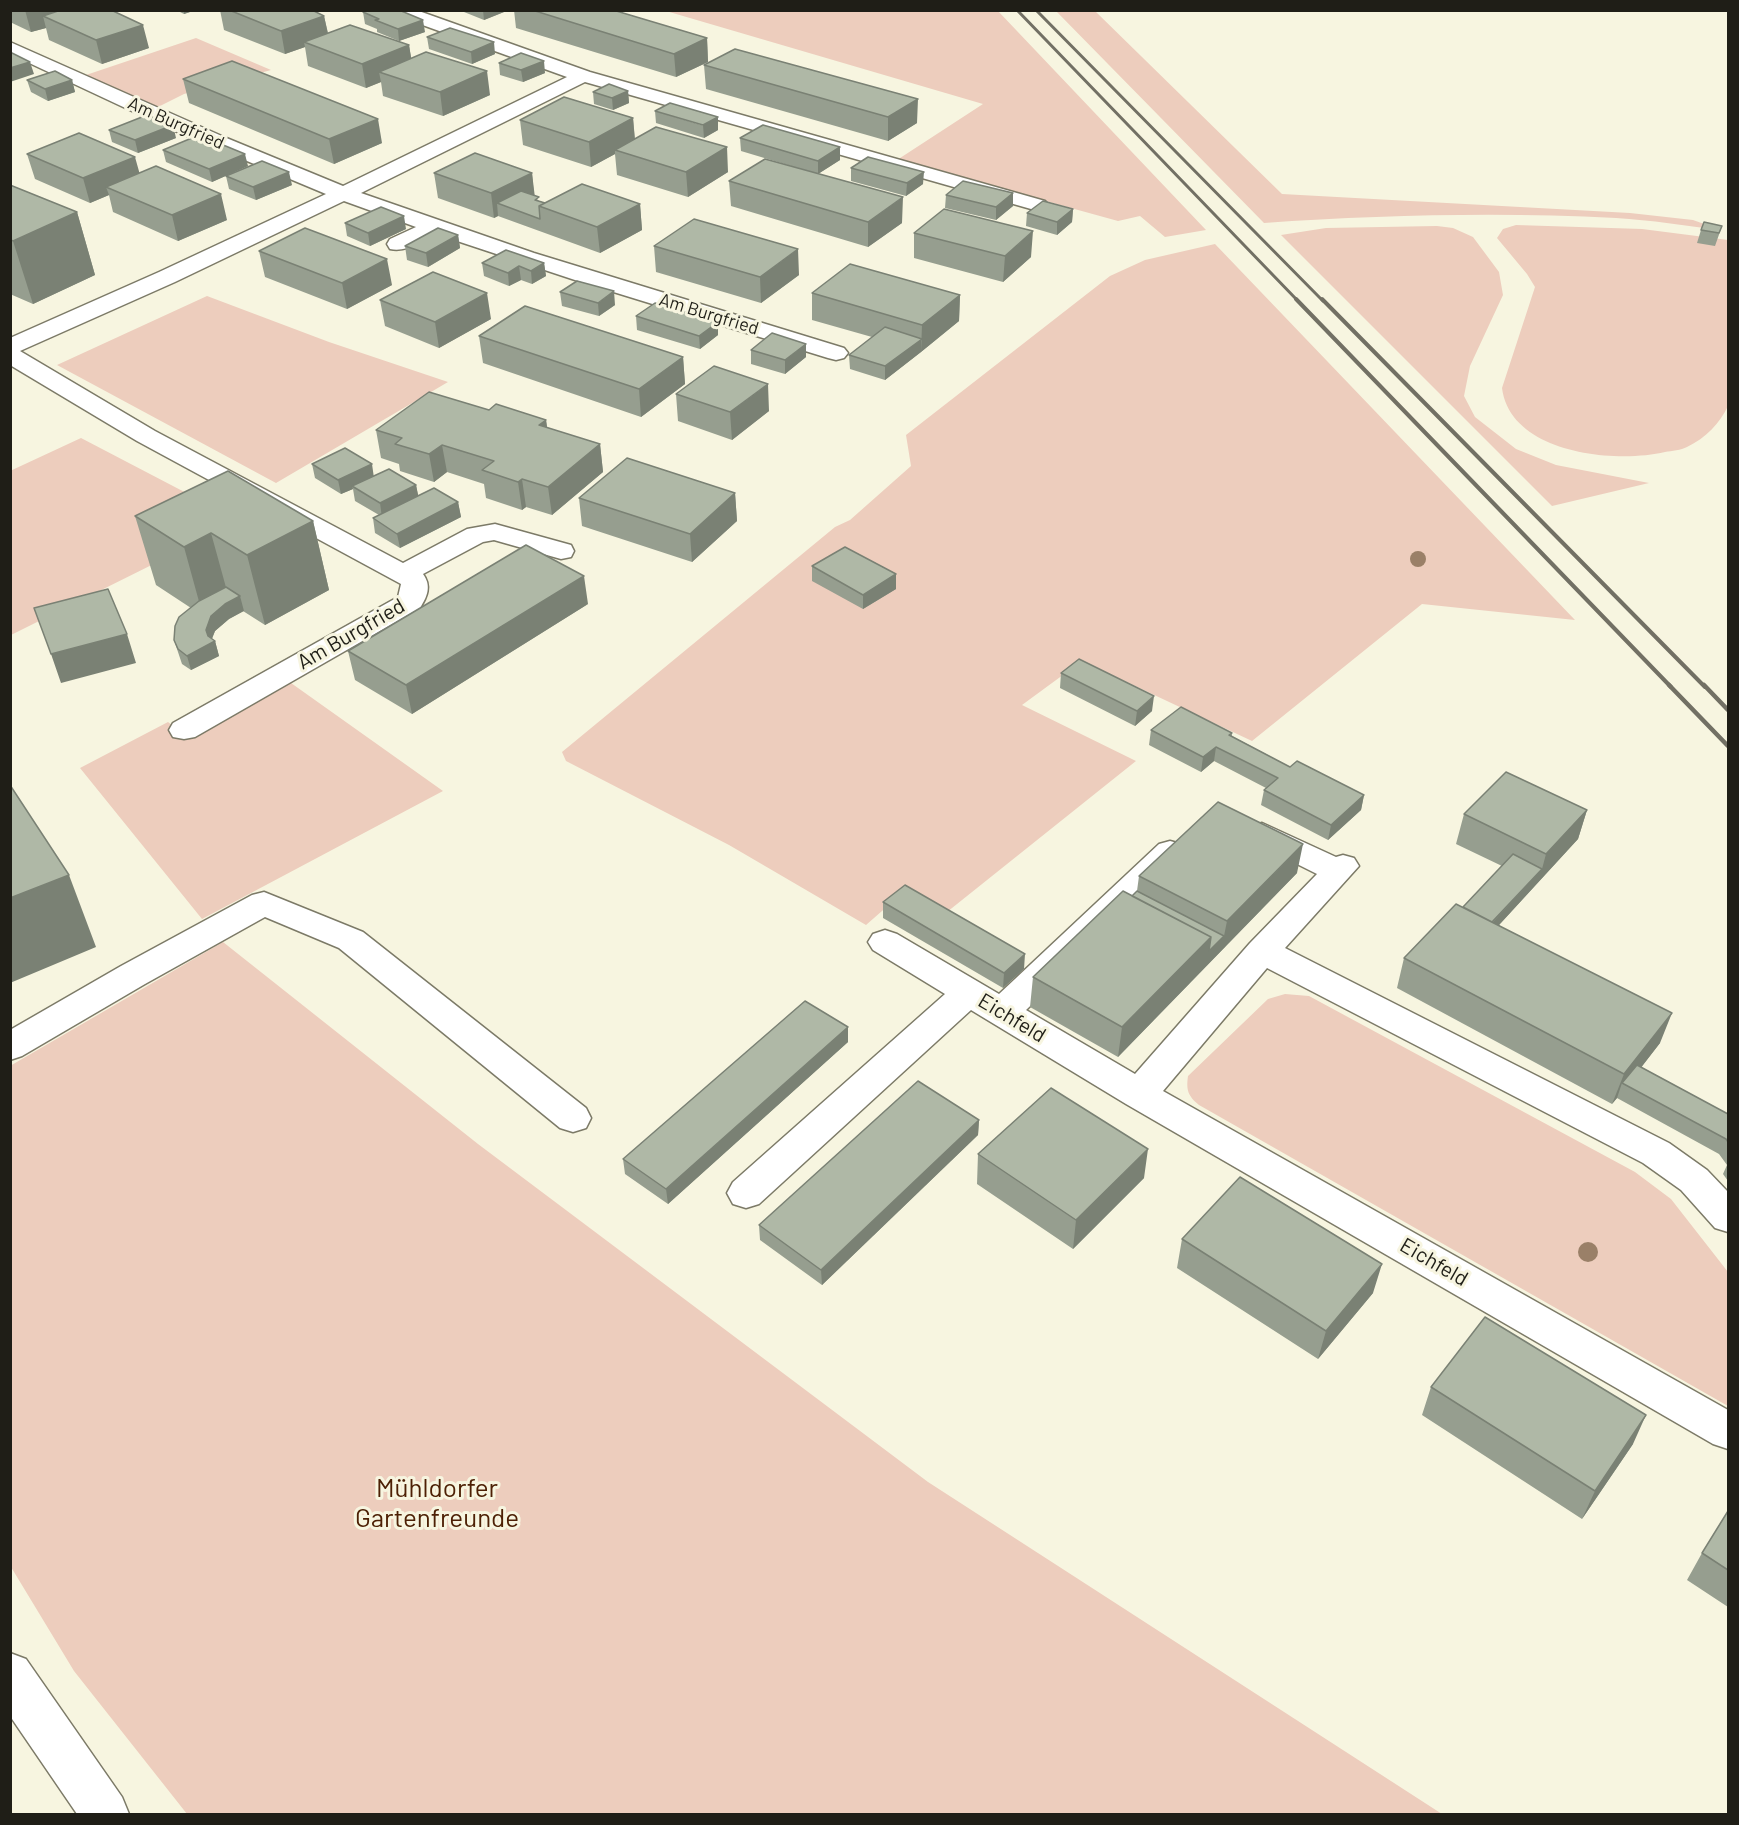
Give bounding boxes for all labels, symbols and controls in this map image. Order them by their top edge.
street label: Am Burgfried [125,92,227,154]
street label: Am Burgfried [657,289,761,339]
street label: Am Burgfried [293,593,409,675]
street label: Eichfeld [974,988,1050,1048]
street label: Eichfeld [1396,1233,1472,1291]
park label: Mühldorfer Gartenfreunde [355,1472,519,1534]

